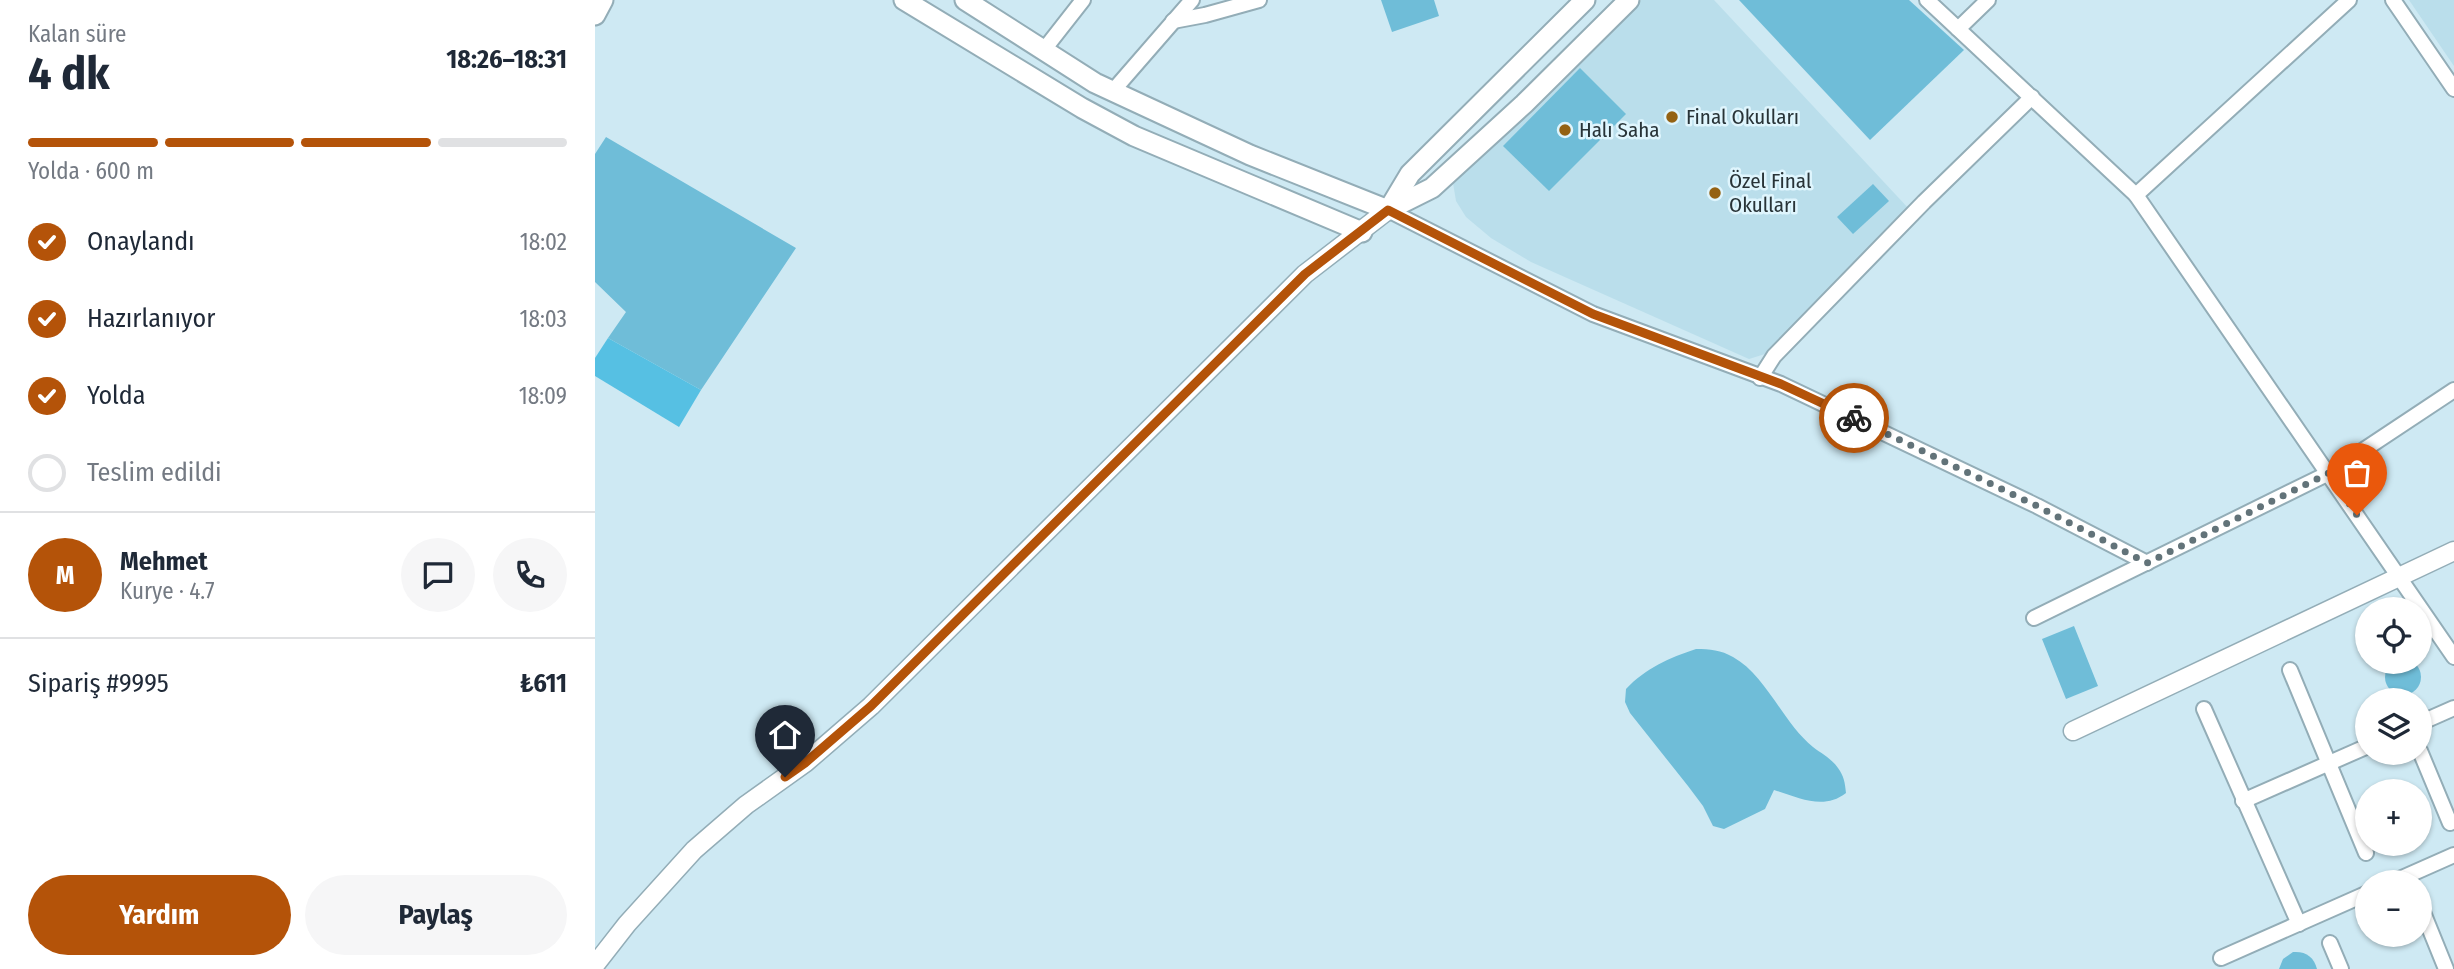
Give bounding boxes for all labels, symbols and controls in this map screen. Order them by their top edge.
text: Kalan süre [28,20,126,48]
text: 18:26–18:31 [446,44,567,75]
text: 4 dk [28,46,110,101]
place label: Final Okulları [1686,104,1799,130]
marker: Final Okulları [1664,109,1680,125]
place label: Halı Saha [1579,117,1660,143]
marker: Halı Saha [1557,122,1573,138]
text: Yolda · 600 m [28,157,154,185]
place label: Özel Final Okulları [1729,168,1812,218]
marker: Özel Final Okulları [1707,185,1723,201]
icon: check [28,223,66,261]
text: Onaylandı [87,226,195,257]
text: 18:02 [520,228,567,256]
icon: check [28,300,66,338]
text: Hazırlanıyor [87,303,215,334]
text: 18:03 [520,305,567,333]
icon: check [28,377,66,415]
text: Yolda [87,380,146,411]
text: 18:09 [519,382,567,410]
courier [1819,383,1889,453]
icon: bike [1835,399,1873,437]
pin [2327,443,2387,515]
icon: bag [2338,454,2376,492]
text: Teslim edildi [87,457,222,488]
button: chat [401,538,475,612]
button: phone [493,538,567,612]
text: Mehmet [120,546,208,577]
text: M [56,560,74,591]
text: Kurye · 4.7 [120,577,215,605]
map controls [2355,597,2432,947]
button: locate [2355,597,2432,674]
text: Sipariş #9995 [28,668,169,699]
text: ₺611 [520,668,567,699]
button: layers [2355,688,2432,765]
pin [755,705,815,777]
icon: home [766,716,804,754]
button: + [2355,779,2432,856]
button: − [2355,870,2432,947]
button: Yardım [28,875,291,955]
button: Paylaş [305,875,567,955]

